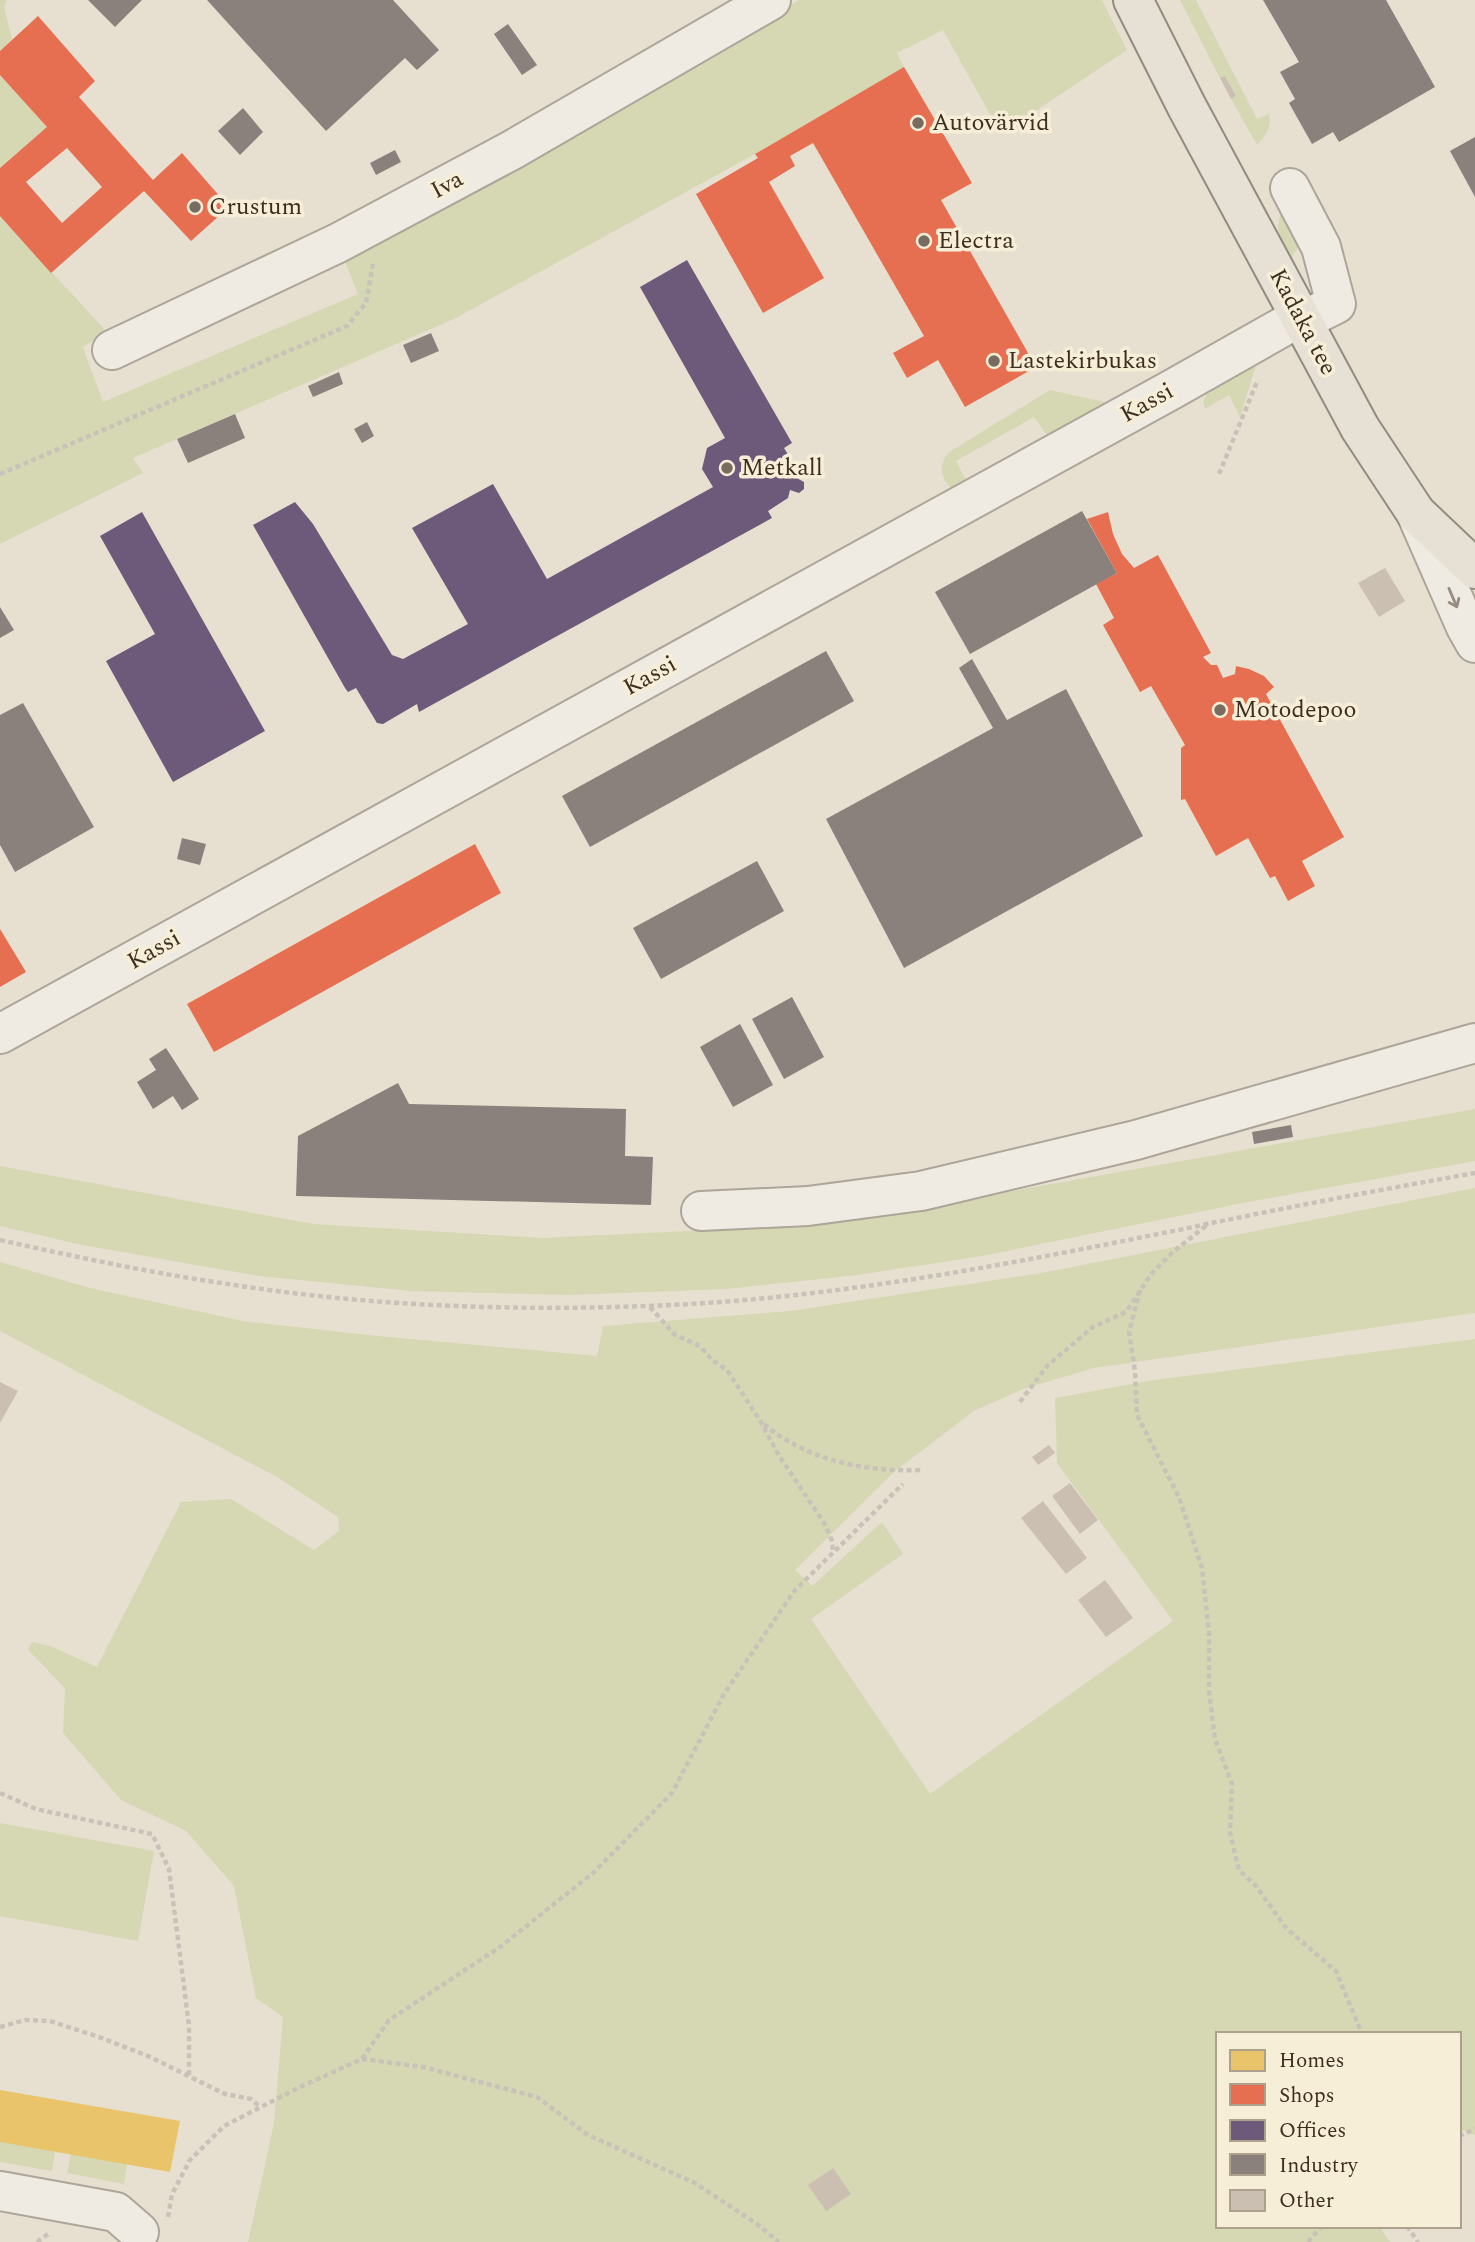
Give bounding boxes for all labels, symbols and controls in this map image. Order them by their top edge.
place label: Autovärvid [932,105,1050,141]
marker: Autovärvid [910,115,926,131]
street label: Iva [424,161,470,209]
place label: Crustum [209,189,302,225]
marker: Crustum [187,199,203,215]
place label: Electra [938,223,1014,259]
marker: Electra [916,233,932,249]
street label: Kadaka tee [1260,262,1346,382]
place label: Lastekirbukas [1008,343,1157,379]
marker: Lastekirbukas [986,353,1002,369]
street label: Kassi [1114,374,1180,432]
place label: Metkall [741,450,823,486]
marker: Metkall [719,460,735,476]
one-way arrow [1447,587,1460,608]
street label: Kassi [617,647,683,705]
place label: Motodepoo [1234,692,1356,728]
marker: Motodepoo [1212,702,1228,718]
street label: Kassi [121,921,187,979]
legend [1216,2032,1461,2228]
text: Homes [1279,2045,1345,2077]
text: Shops [1279,2080,1335,2112]
text: Offices [1279,2115,1346,2147]
text: Industry [1279,2150,1359,2182]
text: Other [1279,2185,1334,2217]

